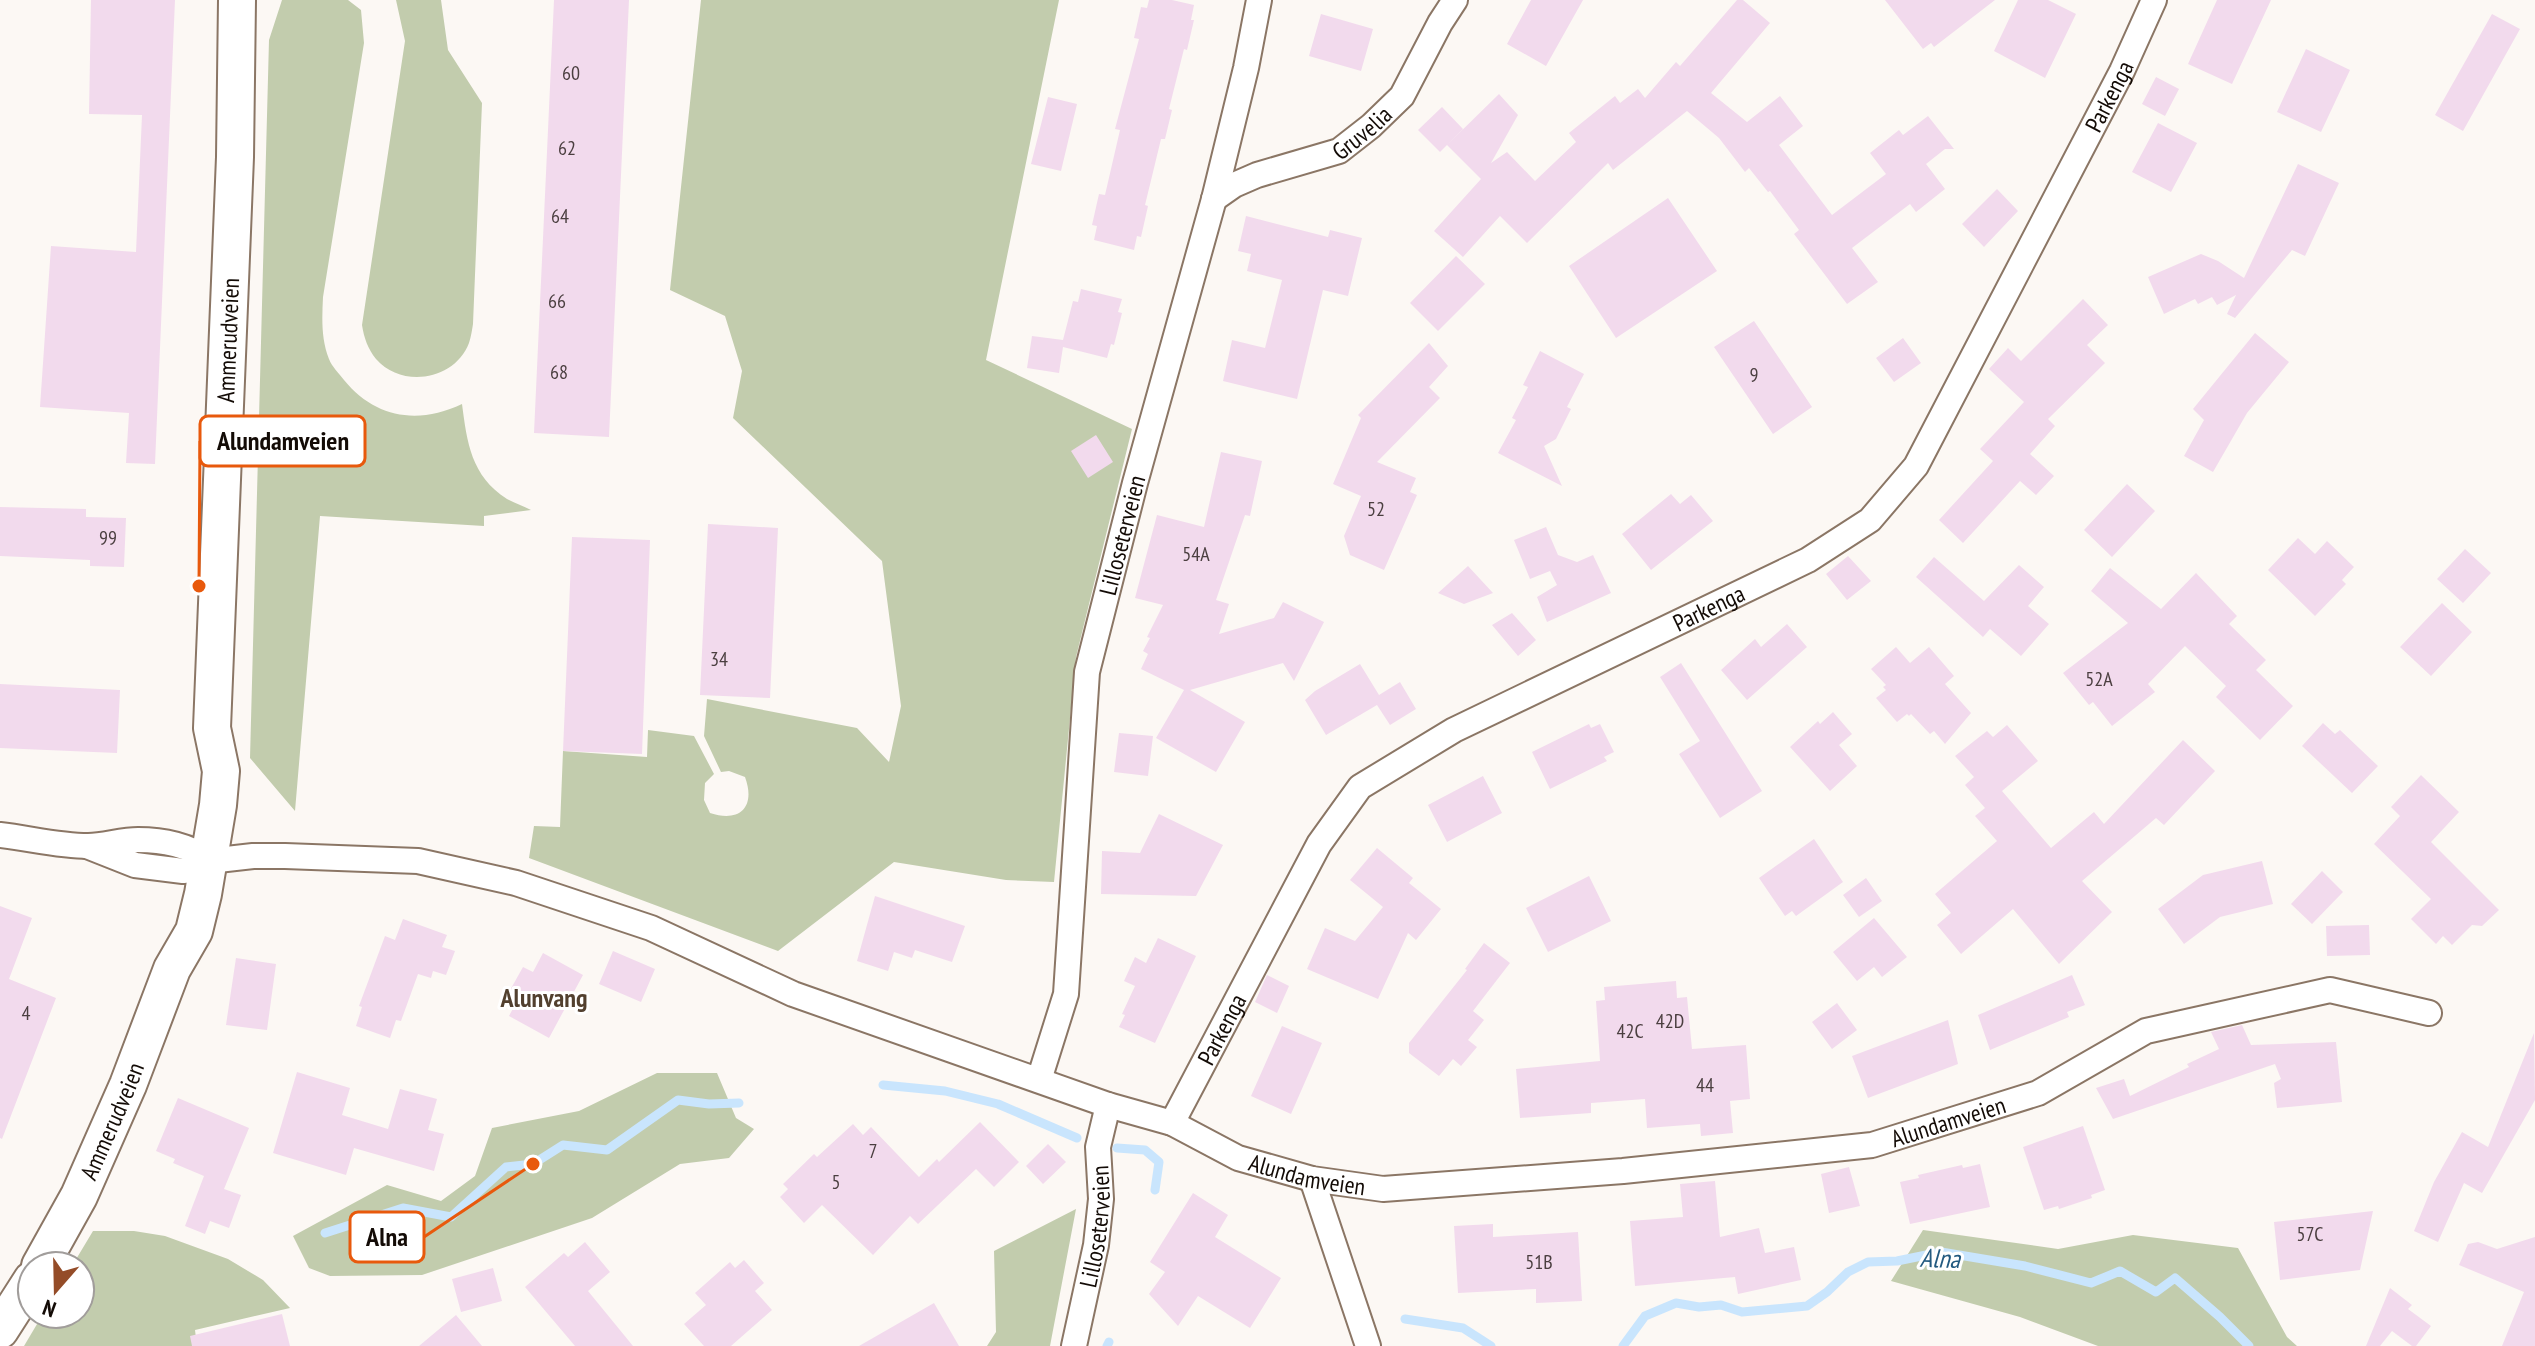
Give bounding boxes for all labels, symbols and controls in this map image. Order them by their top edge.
street label: Parkenga [2078,56,2140,137]
house number: 60 [562,60,580,86]
street label: Gruvelia [1325,99,1398,166]
house number: 62 [558,135,576,161]
house number: 64 [551,203,569,229]
street label: Ammerudveien [210,277,246,403]
house number: 66 [548,288,566,314]
house number: 68 [550,359,568,385]
house number: 9 [1750,362,1759,388]
callout: Alundamveien [200,416,365,466]
text: Alundamveien [216,424,349,457]
street label: Lilloseterveien [1092,472,1152,598]
house number: 52 [1367,496,1385,522]
house number: 99 [99,525,117,551]
house number: 54A [1182,541,1210,567]
street label: Parkenga [1668,577,1750,638]
house number: 34 [710,646,728,672]
house number: 52A [2085,666,2113,692]
district label: Alunvang [500,981,587,1014]
street label: Parkenga [1190,988,1253,1070]
house number: 4 [22,1000,31,1026]
house number: 42D [1656,1008,1684,1034]
house number: 42C [1616,1018,1644,1044]
street label: Ammerudveien [73,1058,151,1184]
house number: 44 [1696,1072,1714,1098]
street label: Alundamveien [1887,1089,2009,1154]
house number: 7 [869,1138,878,1164]
street label: Alundamveien [1245,1146,1367,1202]
street label: Lilloseterveien [1072,1164,1117,1290]
house number: 5 [832,1169,841,1195]
callout: Alna [350,1212,424,1262]
text: Alna [365,1220,408,1253]
house number: 57C [2297,1221,2324,1247]
water label: Alna [1919,1241,1962,1275]
house number: 51B [1525,1249,1553,1275]
north arrow [16,1250,96,1330]
text: N [39,1294,60,1324]

